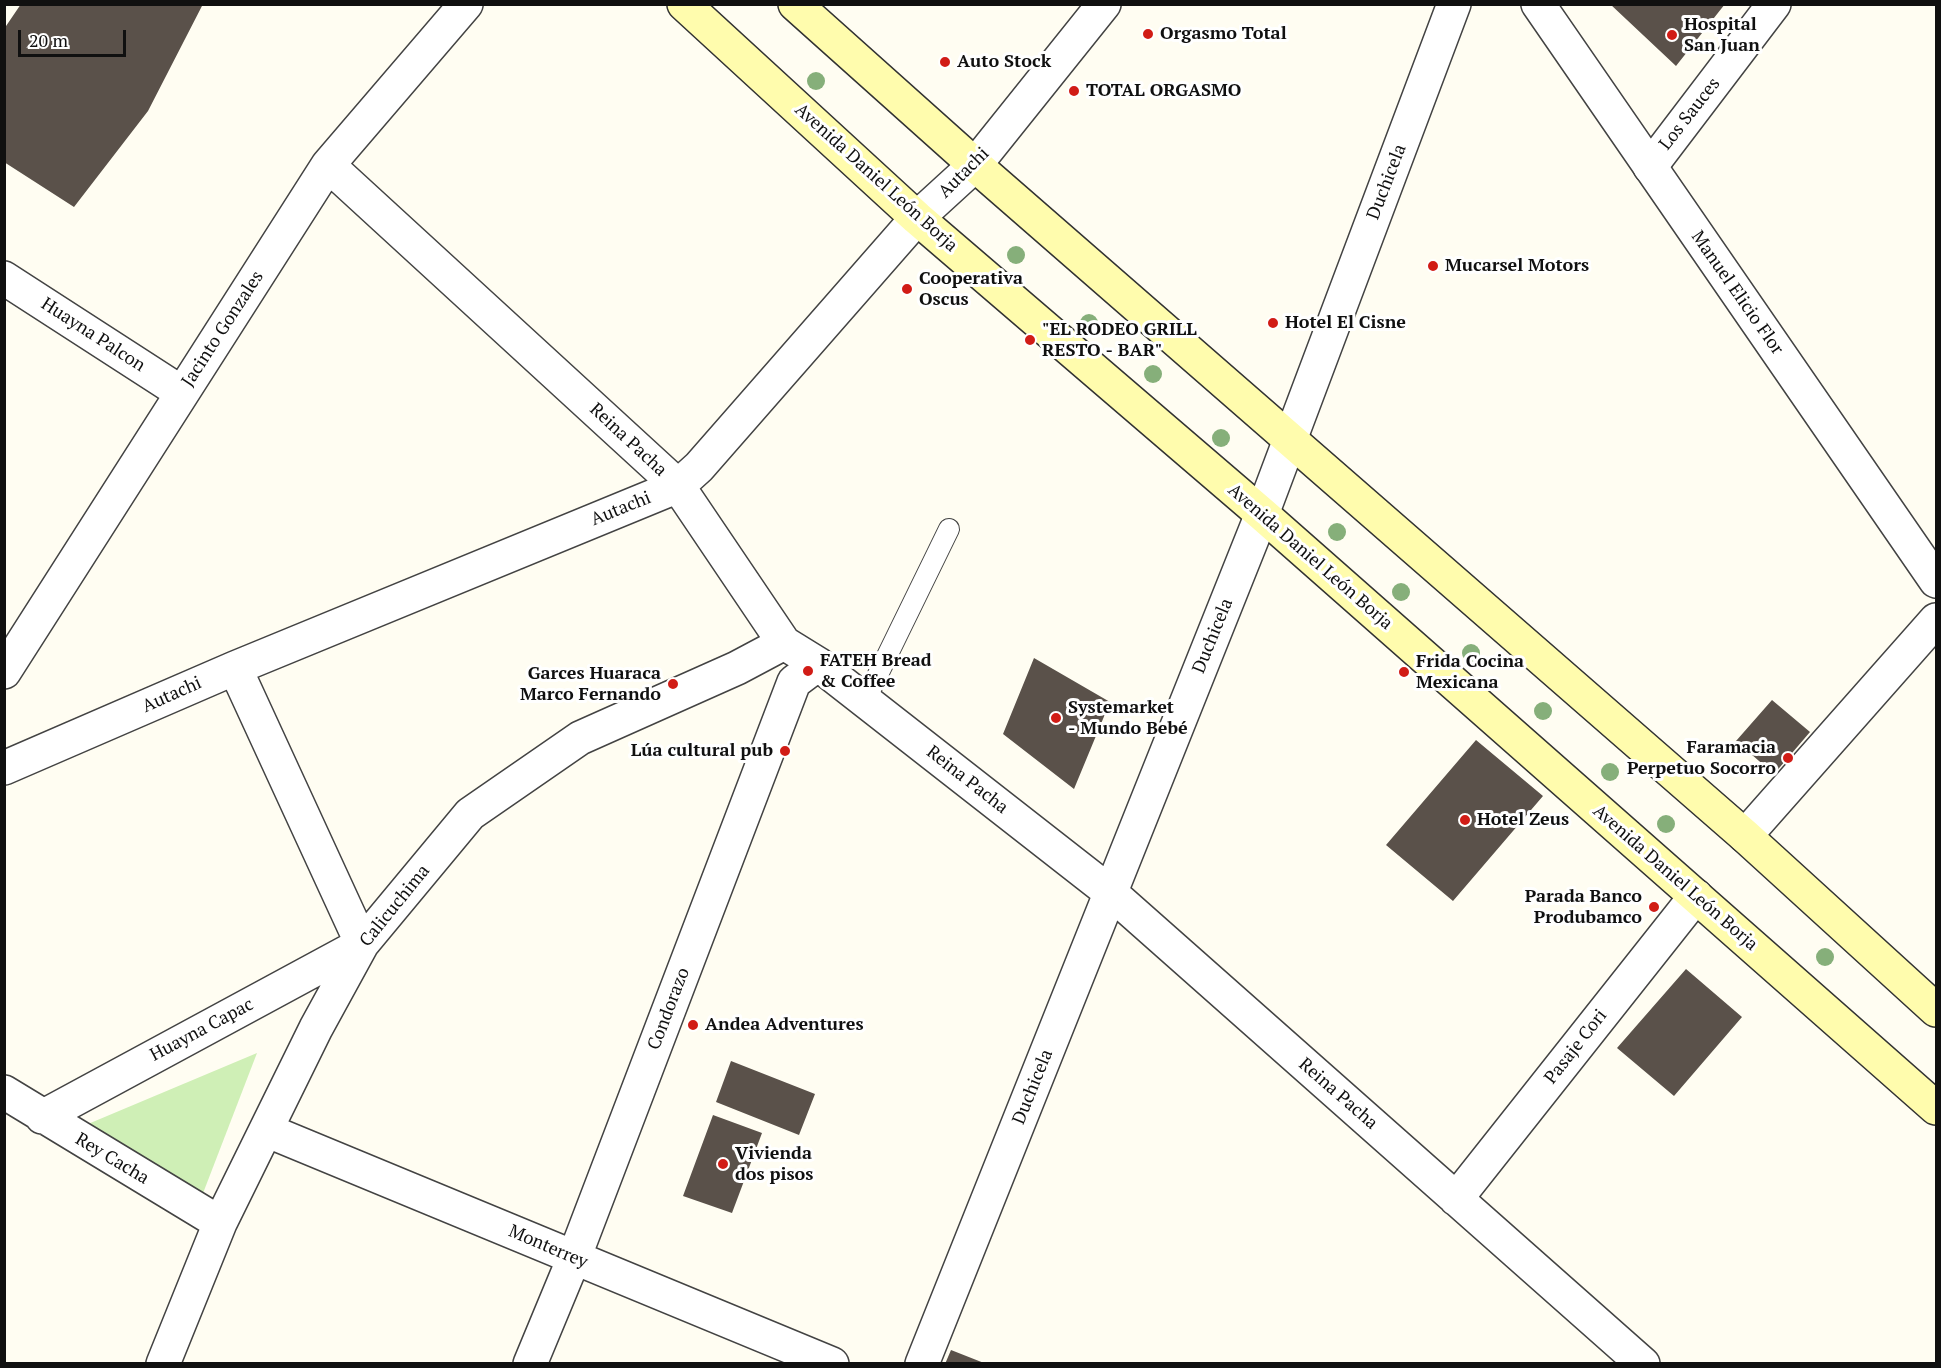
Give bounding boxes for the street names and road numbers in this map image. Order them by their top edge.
street label: Los Sauces [1655,73,1725,155]
street label: Avenida Daniel León Borja [790,99,962,257]
street label: Duchicela [1363,141,1411,223]
street label: Autachi [934,143,994,203]
street label: Manuel Elicio Flor [1686,227,1788,359]
street label: Jacinto Gonzales [177,267,269,391]
street label: Huayna Palcon [37,293,149,377]
street label: Reina Pacha [585,399,671,481]
street label: Avenida Daniel León Borja [1223,480,1397,634]
street label: Autachi [588,487,654,531]
street label: Duchicela [1188,595,1238,677]
street label: Autachi [139,672,205,718]
street label: Reina Pacha [922,741,1012,819]
street label: Avenida Daniel León Borja [1588,801,1762,955]
street label: Calicuchima [355,861,435,951]
street label: Condorazo [643,965,695,1053]
street label: Huayna Capac [147,994,257,1066]
street label: Pasaje Cori [1540,1005,1612,1089]
street label: Duchicela [1008,1046,1058,1128]
street label: Reina Pacha [1294,1054,1382,1134]
street label: Rey Cacha [71,1129,153,1189]
street label: Monterrey [505,1221,591,1273]

